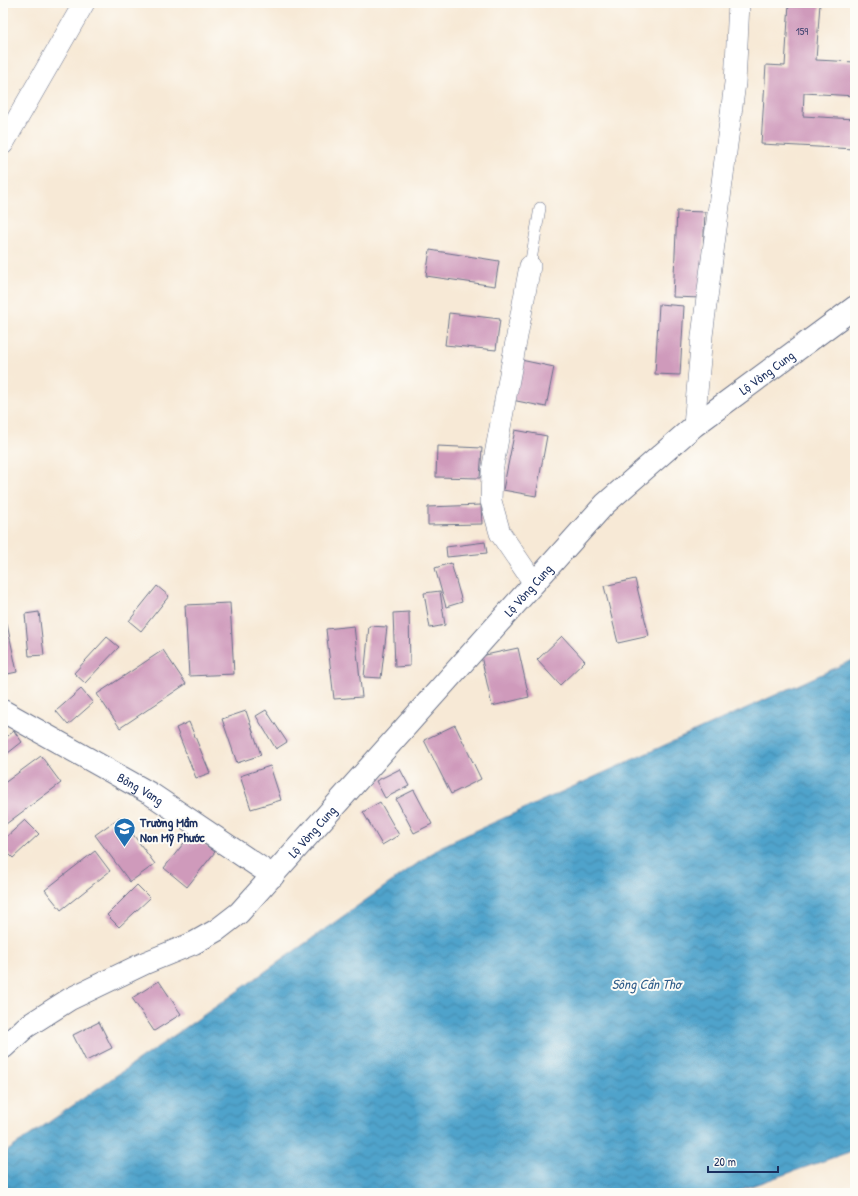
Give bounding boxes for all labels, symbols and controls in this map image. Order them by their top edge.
house number: 159 [796,24,808,38]
street label: Lộ Vòng Cung [735,346,798,399]
street label: Lộ Vòng Cung [500,560,556,620]
street label: Bông Vang [114,768,168,809]
street label: Lộ Vòng Cung [284,801,340,861]
place label: Trường Mầm Non Mỹ Phước [139,813,205,847]
school or university icon: Trường Mầm Non Mỹ Phước [112,816,138,849]
water label: Sông Cần Thơ [612,974,683,994]
scale bar [708,1148,778,1174]
text: 20 m [714,1153,736,1170]

